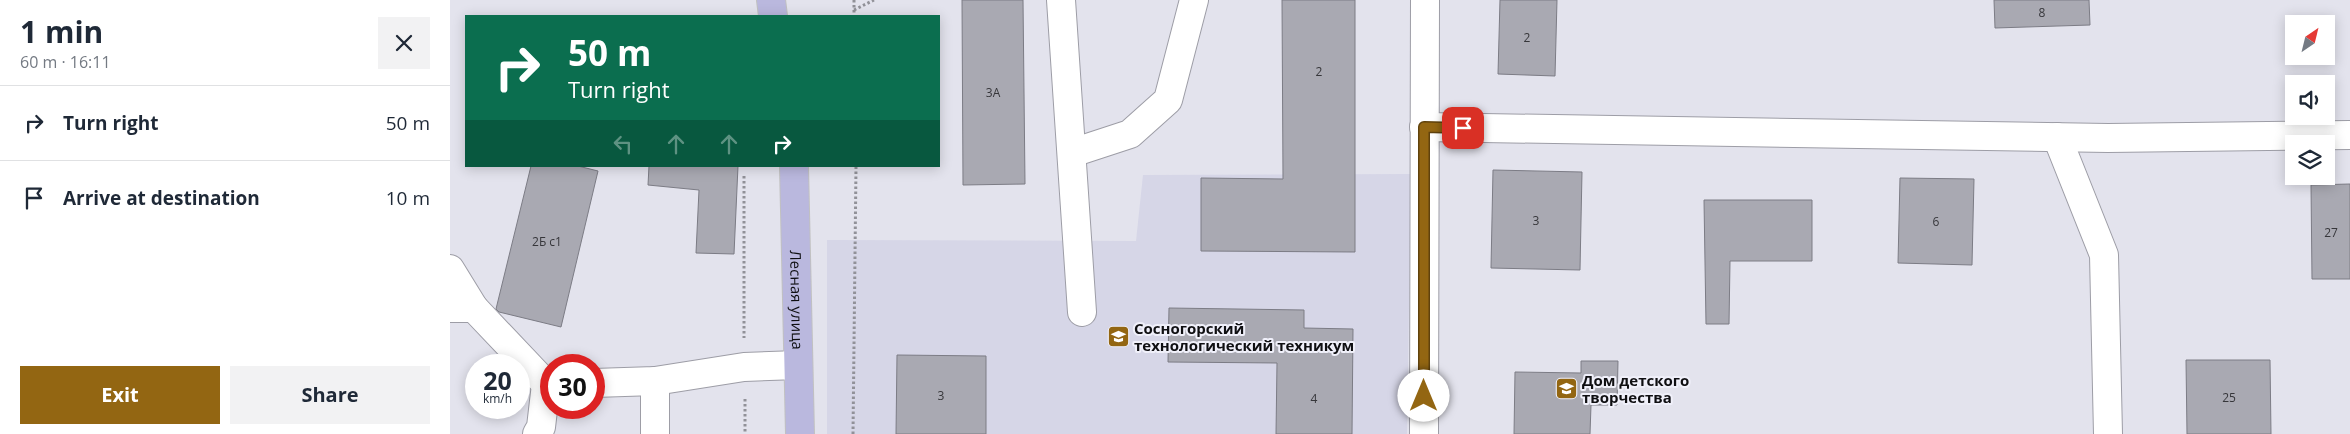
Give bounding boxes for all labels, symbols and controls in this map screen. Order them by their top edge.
house number: 8 [2039,4,2046,21]
text: 1 min [20,11,103,52]
north arrow [2285,15,2335,65]
map controls [2285,15,2335,185]
button: close [378,17,430,69]
text: 50 m [568,29,651,76]
house number: 2 [1524,29,1531,46]
icon: right [485,35,550,100]
text: 60 m · 16:11 [20,51,111,73]
house number: 2 [1316,63,1323,80]
text: Turn right [568,74,670,104]
button: sound [2285,75,2335,125]
house number: 3А [986,84,1001,101]
pin [1442,107,1484,149]
icon: right [20,109,48,137]
text: Turn right [63,110,158,136]
text: 50 m [386,110,430,136]
icon: arrive [1449,114,1477,142]
icon: left [609,130,637,158]
icon: ahead [662,130,690,158]
icon: ahead [715,130,743,158]
icon: right [768,130,796,158]
button: layers [2285,135,2335,185]
icon: arrive [20,184,48,212]
text: Arrive at destination [63,185,260,211]
text: 10 m [386,185,430,211]
house number: 3 [1533,212,1540,229]
house number: 6 [1933,213,1940,230]
house number: 27 [2324,224,2338,241]
house number: 2Б с1 [532,233,562,250]
street label: Лесная улица [786,250,808,350]
place label: Сосногорский технологический техникум [1134,318,1354,355]
school or university icon: Сосногорский технологический техникум [1106,325,1130,349]
speed limit sign: 30 [540,354,605,419]
text: 20 [483,363,512,397]
button: Exit [20,366,220,424]
button: Share [230,366,430,424]
position arrow [1397,369,1449,421]
place label: Дом детского творчества [1582,370,1689,407]
school or university icon: Дом детского творчества [1554,377,1578,401]
house number: 3 [938,387,945,404]
house number: 25 [2222,389,2236,406]
text: km/h [483,390,512,407]
house number: 4 [1311,390,1318,407]

